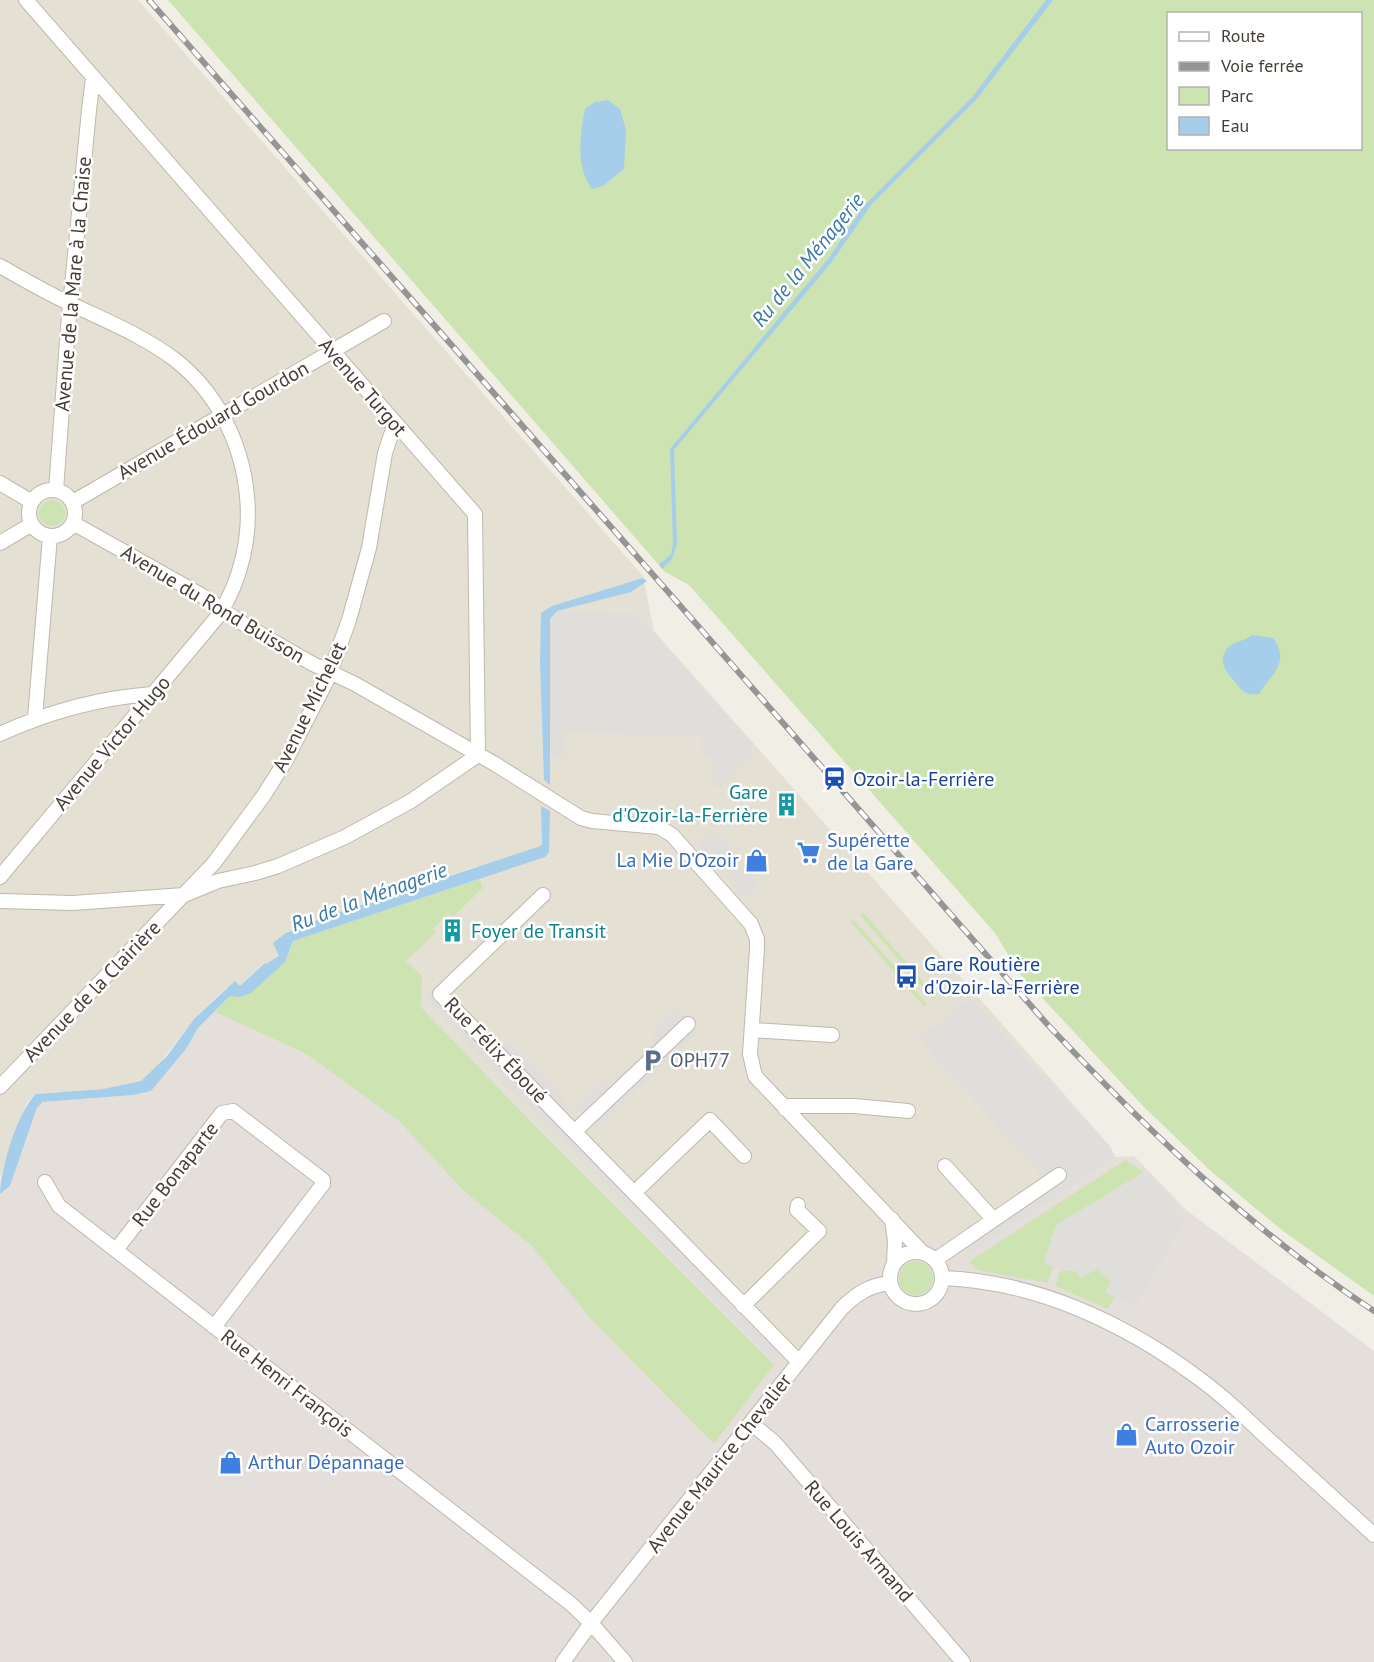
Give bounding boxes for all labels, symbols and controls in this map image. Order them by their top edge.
legend [1167,12,1362,150]
text: Route [1221,24,1265,47]
text: Voie ferrée [1220,54,1304,77]
text: Parc [1221,84,1254,107]
text: Eau [1221,114,1249,137]
street label: Avenue de la Mare à la Chaise [49,155,97,413]
water label: Ru de la Ménagerie [745,187,870,332]
street label: Avenue Turgot [313,332,413,442]
street label: Avenue Édouard Gourdon [113,355,313,485]
street label: Avenue du Rond Buisson [116,539,310,669]
street label: Avenue Michelet [266,637,352,776]
street label: Avenue Victor Hugo [48,670,176,816]
station icon: Ozoir-la-Ferrière [822,766,848,792]
place label: Ozoir-la-Ferrière [853,766,994,792]
place label: Gare d'Ozoir-la-Ferrière [612,779,768,828]
building icon: Gare d'Ozoir-la-Ferrière [773,791,799,817]
place label: Supérette de la Gare [827,827,913,876]
supermarket icon: Supérette de la Gare [796,839,822,865]
place label: La Mie D'Ozoir [617,847,739,873]
shop icon: La Mie D'Ozoir [744,847,770,873]
water label: Ru de la Ménagerie [287,856,451,937]
street label: Avenue de la Clairière [18,915,166,1067]
building icon: Foyer de Transit [440,918,466,944]
place label: Foyer de Transit [471,918,606,944]
place label: Gare Routière d'Ozoir-la-Ferrière [924,951,1080,1000]
bus stop icon: Gare Routière d'Ozoir-la-Ferrière [893,963,919,989]
street label: Rue Félix Éboué [439,991,553,1109]
parking icon: OPH77 [639,1047,665,1073]
place label: OPH77 [670,1047,730,1073]
street label: Rue Bonaparte [126,1116,224,1232]
street label: Rue Henri François [216,1323,358,1443]
street label: Avenue Maurice Chevalier [641,1368,797,1558]
place label: Carrosserie Auto Ozoir [1145,1411,1240,1460]
shop icon: Carrosserie Auto Ozoir [1114,1422,1140,1448]
shop icon: Arthur Dépannage [217,1449,243,1475]
place label: Arthur Dépannage [248,1449,404,1475]
street label: Rue Louis Armand [799,1475,919,1607]

